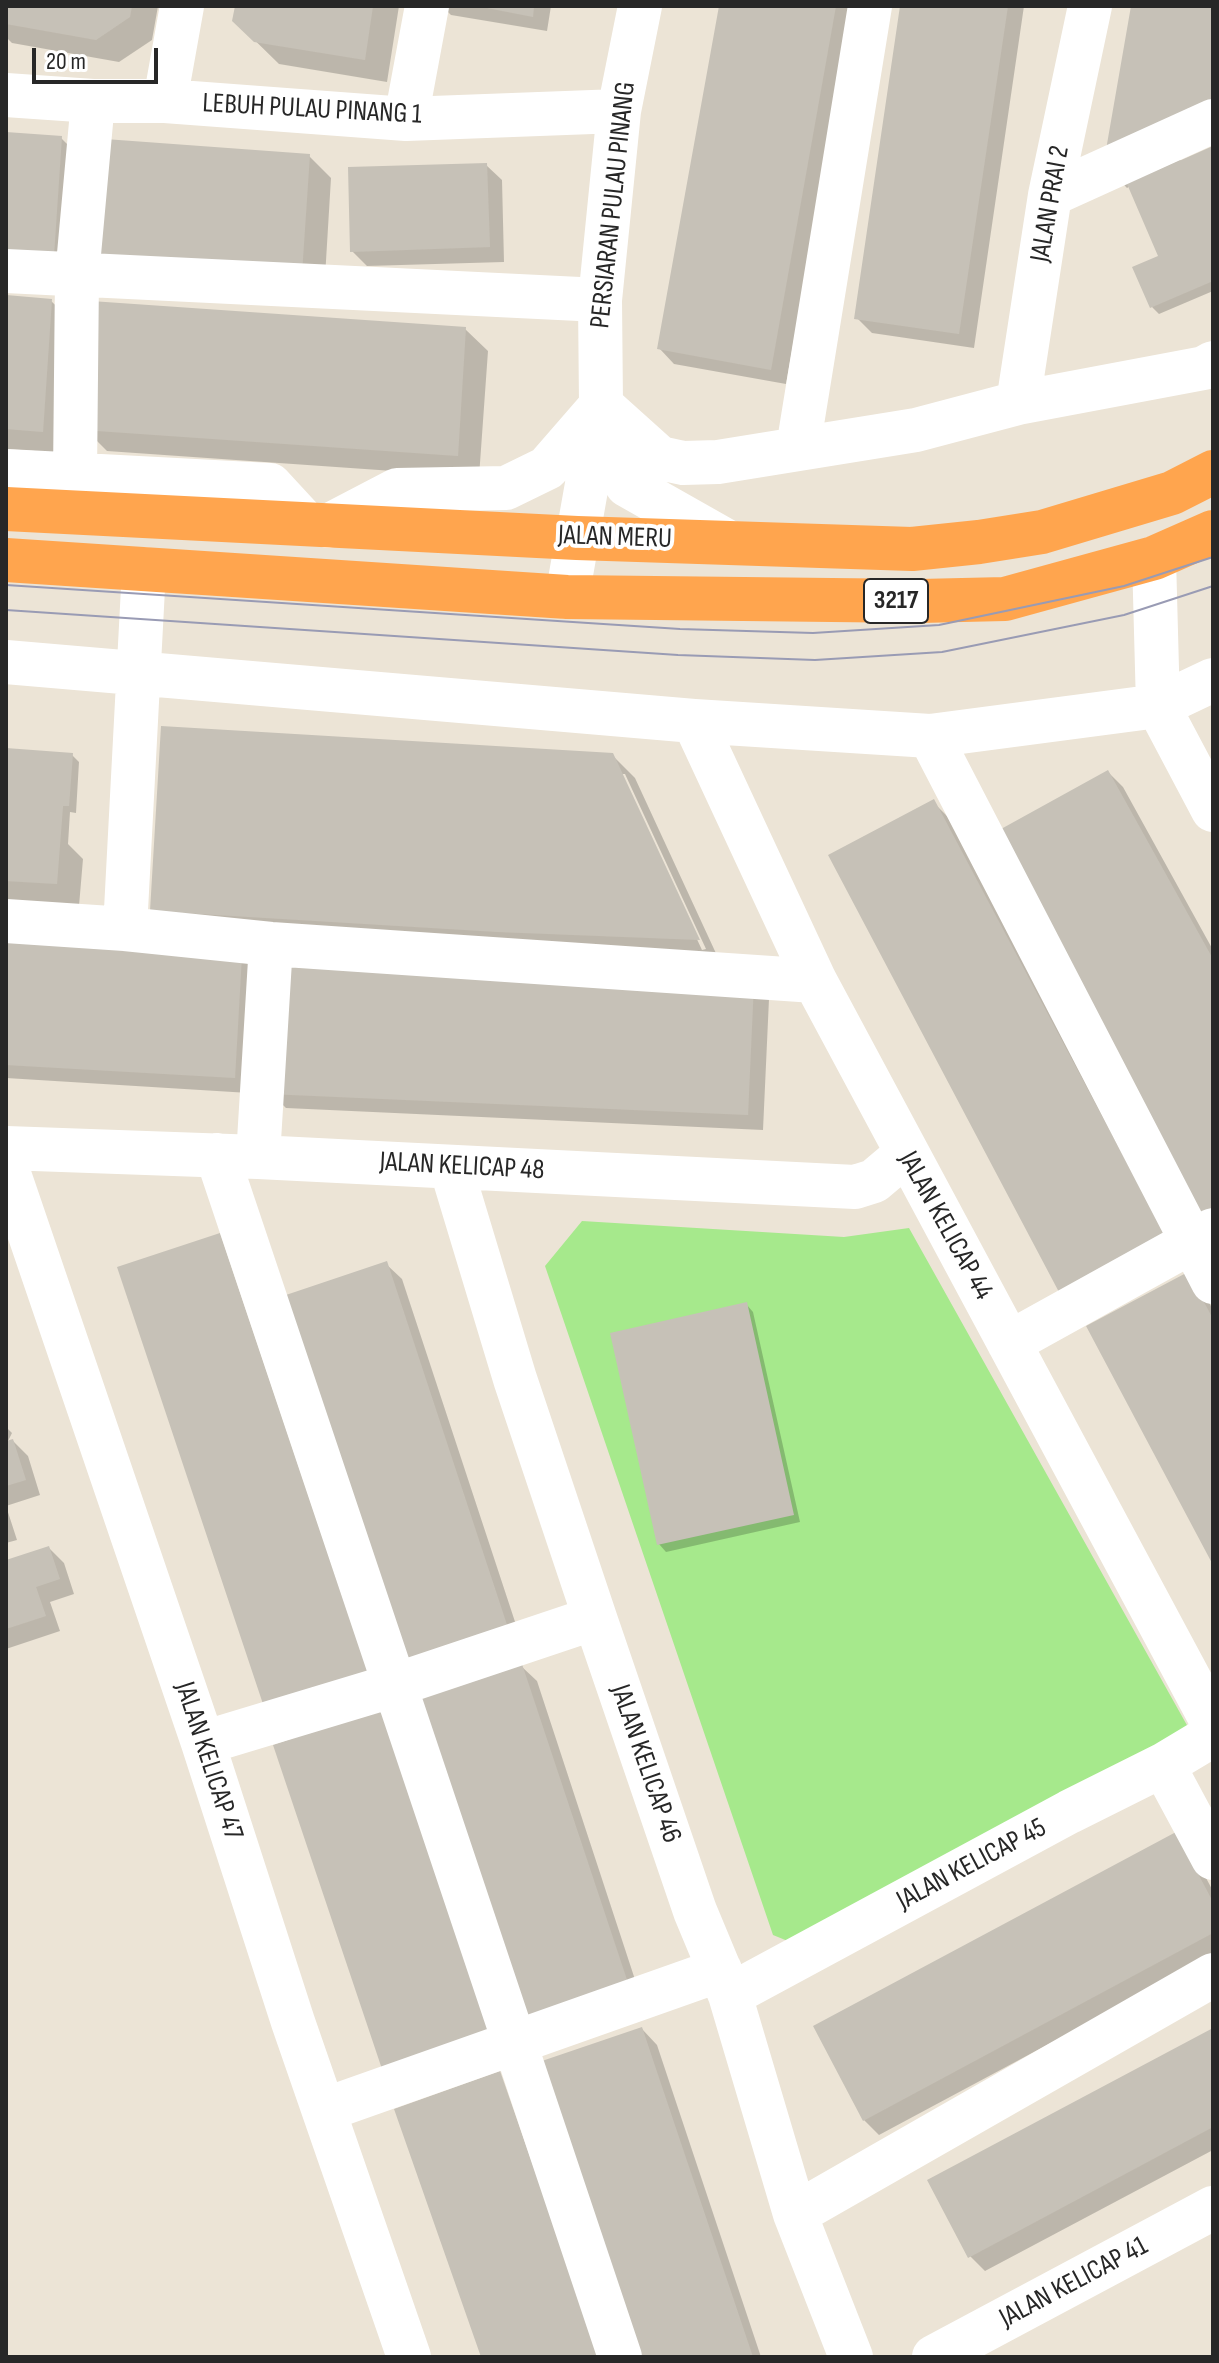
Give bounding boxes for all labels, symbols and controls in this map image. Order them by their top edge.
scale bar [36,32,162,82]
text: 20 m [46,47,86,76]
street label: PERSIARAN PULAU PINANG [584,80,644,330]
street label: LEBUH PULAU PINANG 1 [201,87,423,133]
street label: JALAN PRAI 2 [1024,143,1078,265]
street label: JALAN MERU [558,519,672,557]
road number: 3217 [864,579,928,623]
street label: JALAN KELICAP 48 [379,1146,545,1188]
street label: JALAN KELICAP 44 [890,1146,1000,1306]
street label: JALAN KELICAP 47 [167,1678,249,1844]
street label: JALAN KELICAP 46 [602,1681,688,1847]
street label: JALAN KELICAP 45 [892,1812,1052,1918]
street label: JALAN KELICAP 41 [994,2230,1154,2336]

